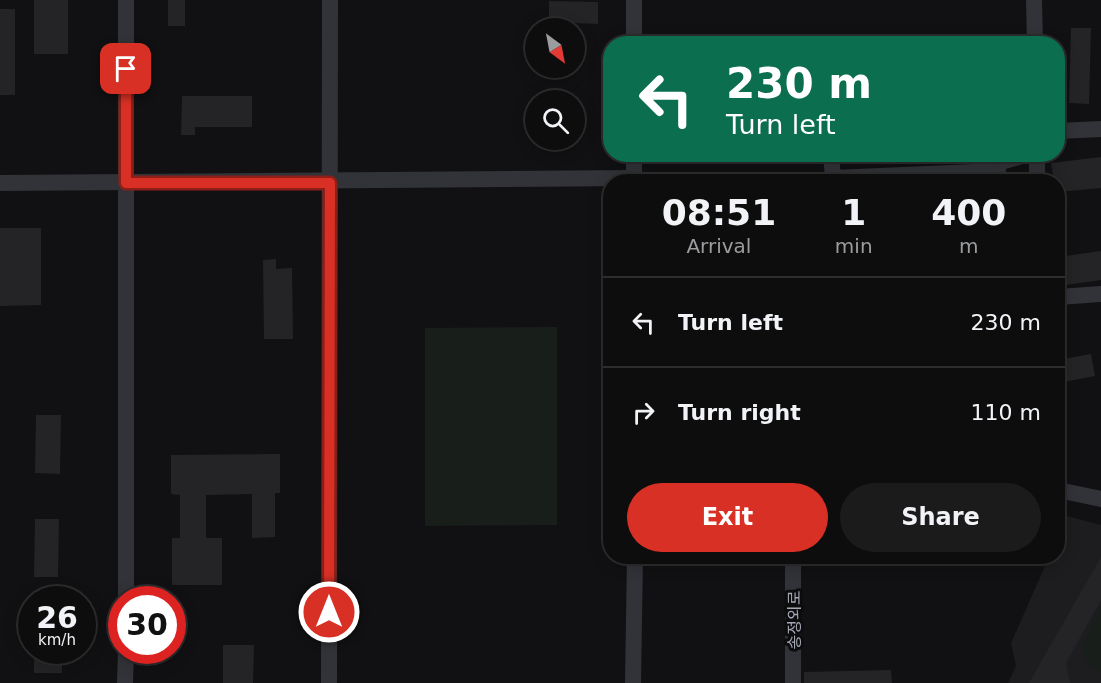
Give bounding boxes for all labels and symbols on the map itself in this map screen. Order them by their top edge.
north arrow [525,18,585,78]
pin [100,43,151,94]
position arrow [297,580,361,644]
speed limit sign: 30 [108,586,186,664]
street label: 송정외로 [785,590,804,649]

